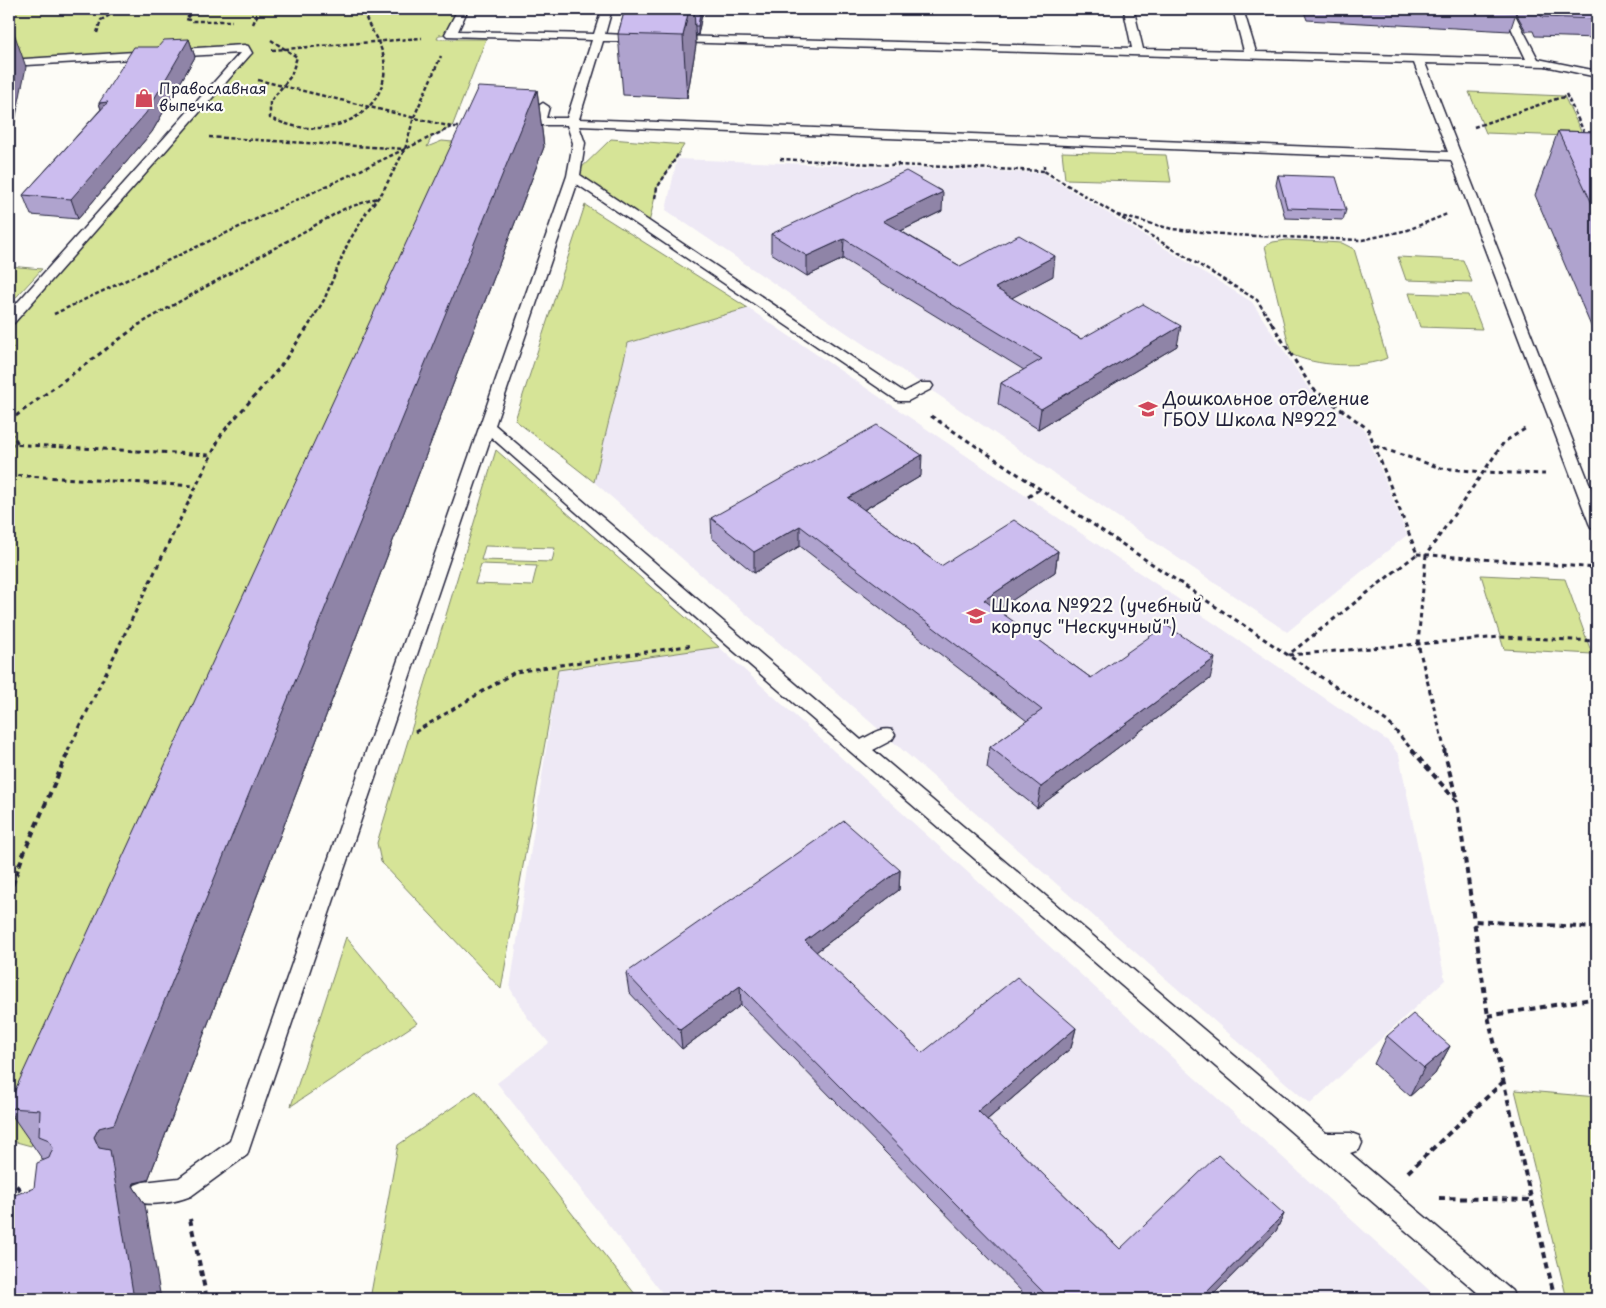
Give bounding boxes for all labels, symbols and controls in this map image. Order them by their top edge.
place label: Православная выпечка [159,76,267,116]
shop icon: Православная выпечка [133,87,155,109]
place label: Дошкольное отделение ГБОУ Школа №922 [1162,384,1369,432]
school or university icon: Дошкольное отделение ГБОУ Школа №922 [1137,398,1159,420]
place label: Школа №922 (учебный корпус "Нескучный") [991,591,1202,639]
school or university icon: Школа №922 (учебный корпус "Нескучный") [965,605,987,627]

